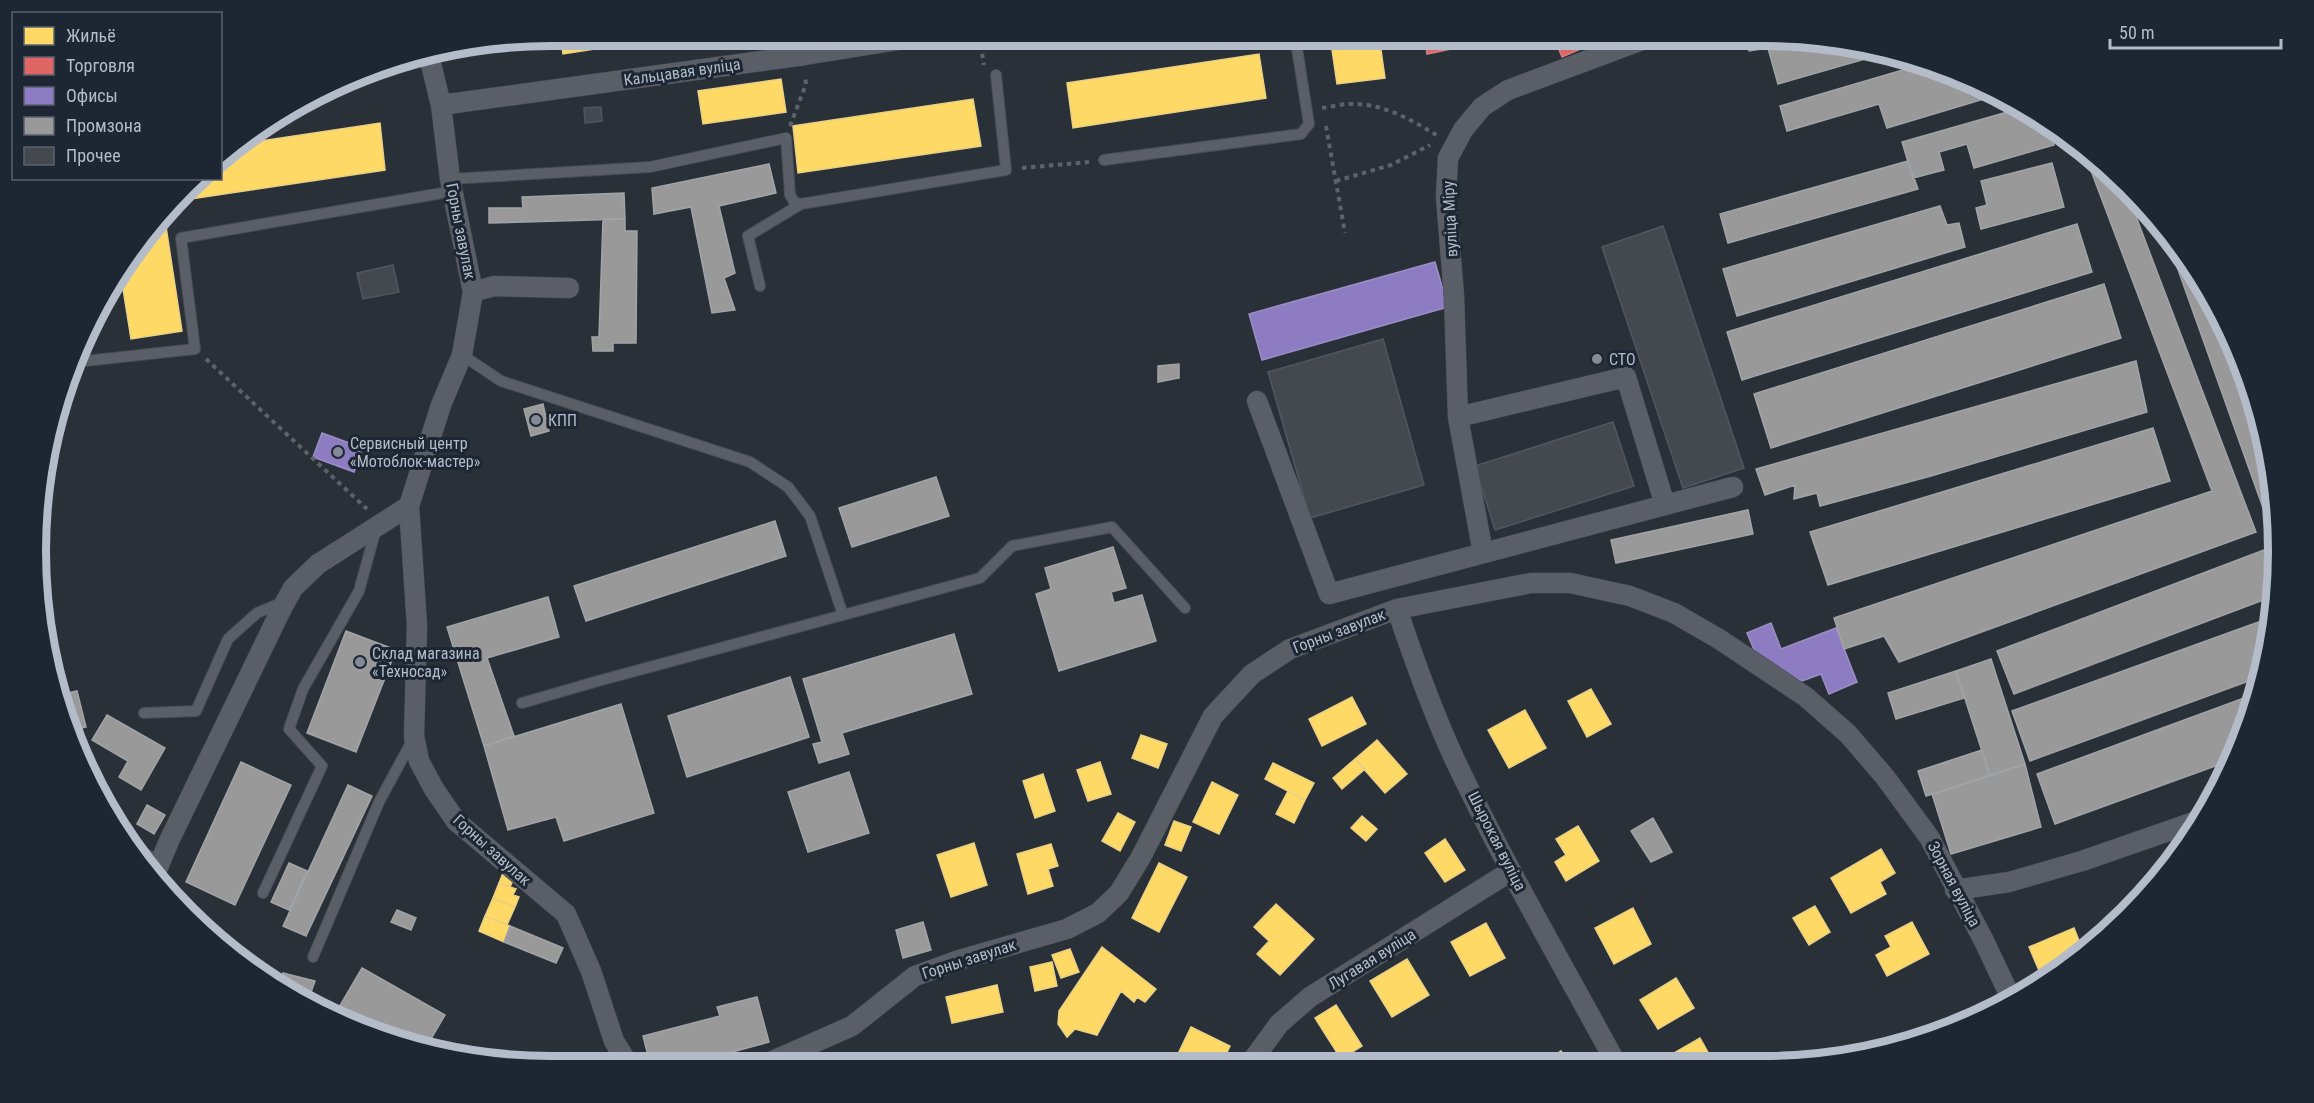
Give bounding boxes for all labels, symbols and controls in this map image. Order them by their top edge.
legend [12,12,222,180]
scale bar [2110,12,2281,50]
text: 50 m [2119,22,2154,43]
text: Жильё [66,25,116,46]
street label: Кальцавая вуліца [622,54,742,90]
text: Торговля [66,55,135,76]
text: Офисы [66,85,118,106]
text: Промзона [66,115,142,136]
text: Прочее [66,145,121,166]
street label: вуліца Міру [1439,180,1461,257]
street label: Горны завулак [442,181,480,281]
place label: СТО [1609,350,1636,369]
marker: СТО [1590,352,1604,366]
place label: КПП [548,411,577,430]
marker: КПП [529,413,543,427]
place label: Сервисный центр «Мотоблок-мастер» [350,434,481,471]
marker: Сервисный центр «Мотоблок-мастер» [331,445,345,459]
street label: Горны завулак [1290,605,1388,657]
place label: Склад магазина «Техносад» [372,644,480,681]
marker: Склад магазина «Техносад» [353,655,367,669]
street label: Шырокая вуліца [1464,788,1530,894]
street label: Горны завулак [449,810,535,890]
street label: Зорная вуліца [1924,838,1984,930]
street label: Лугавая вуліца [1325,925,1419,993]
street label: Горны завулак [920,935,1019,983]

